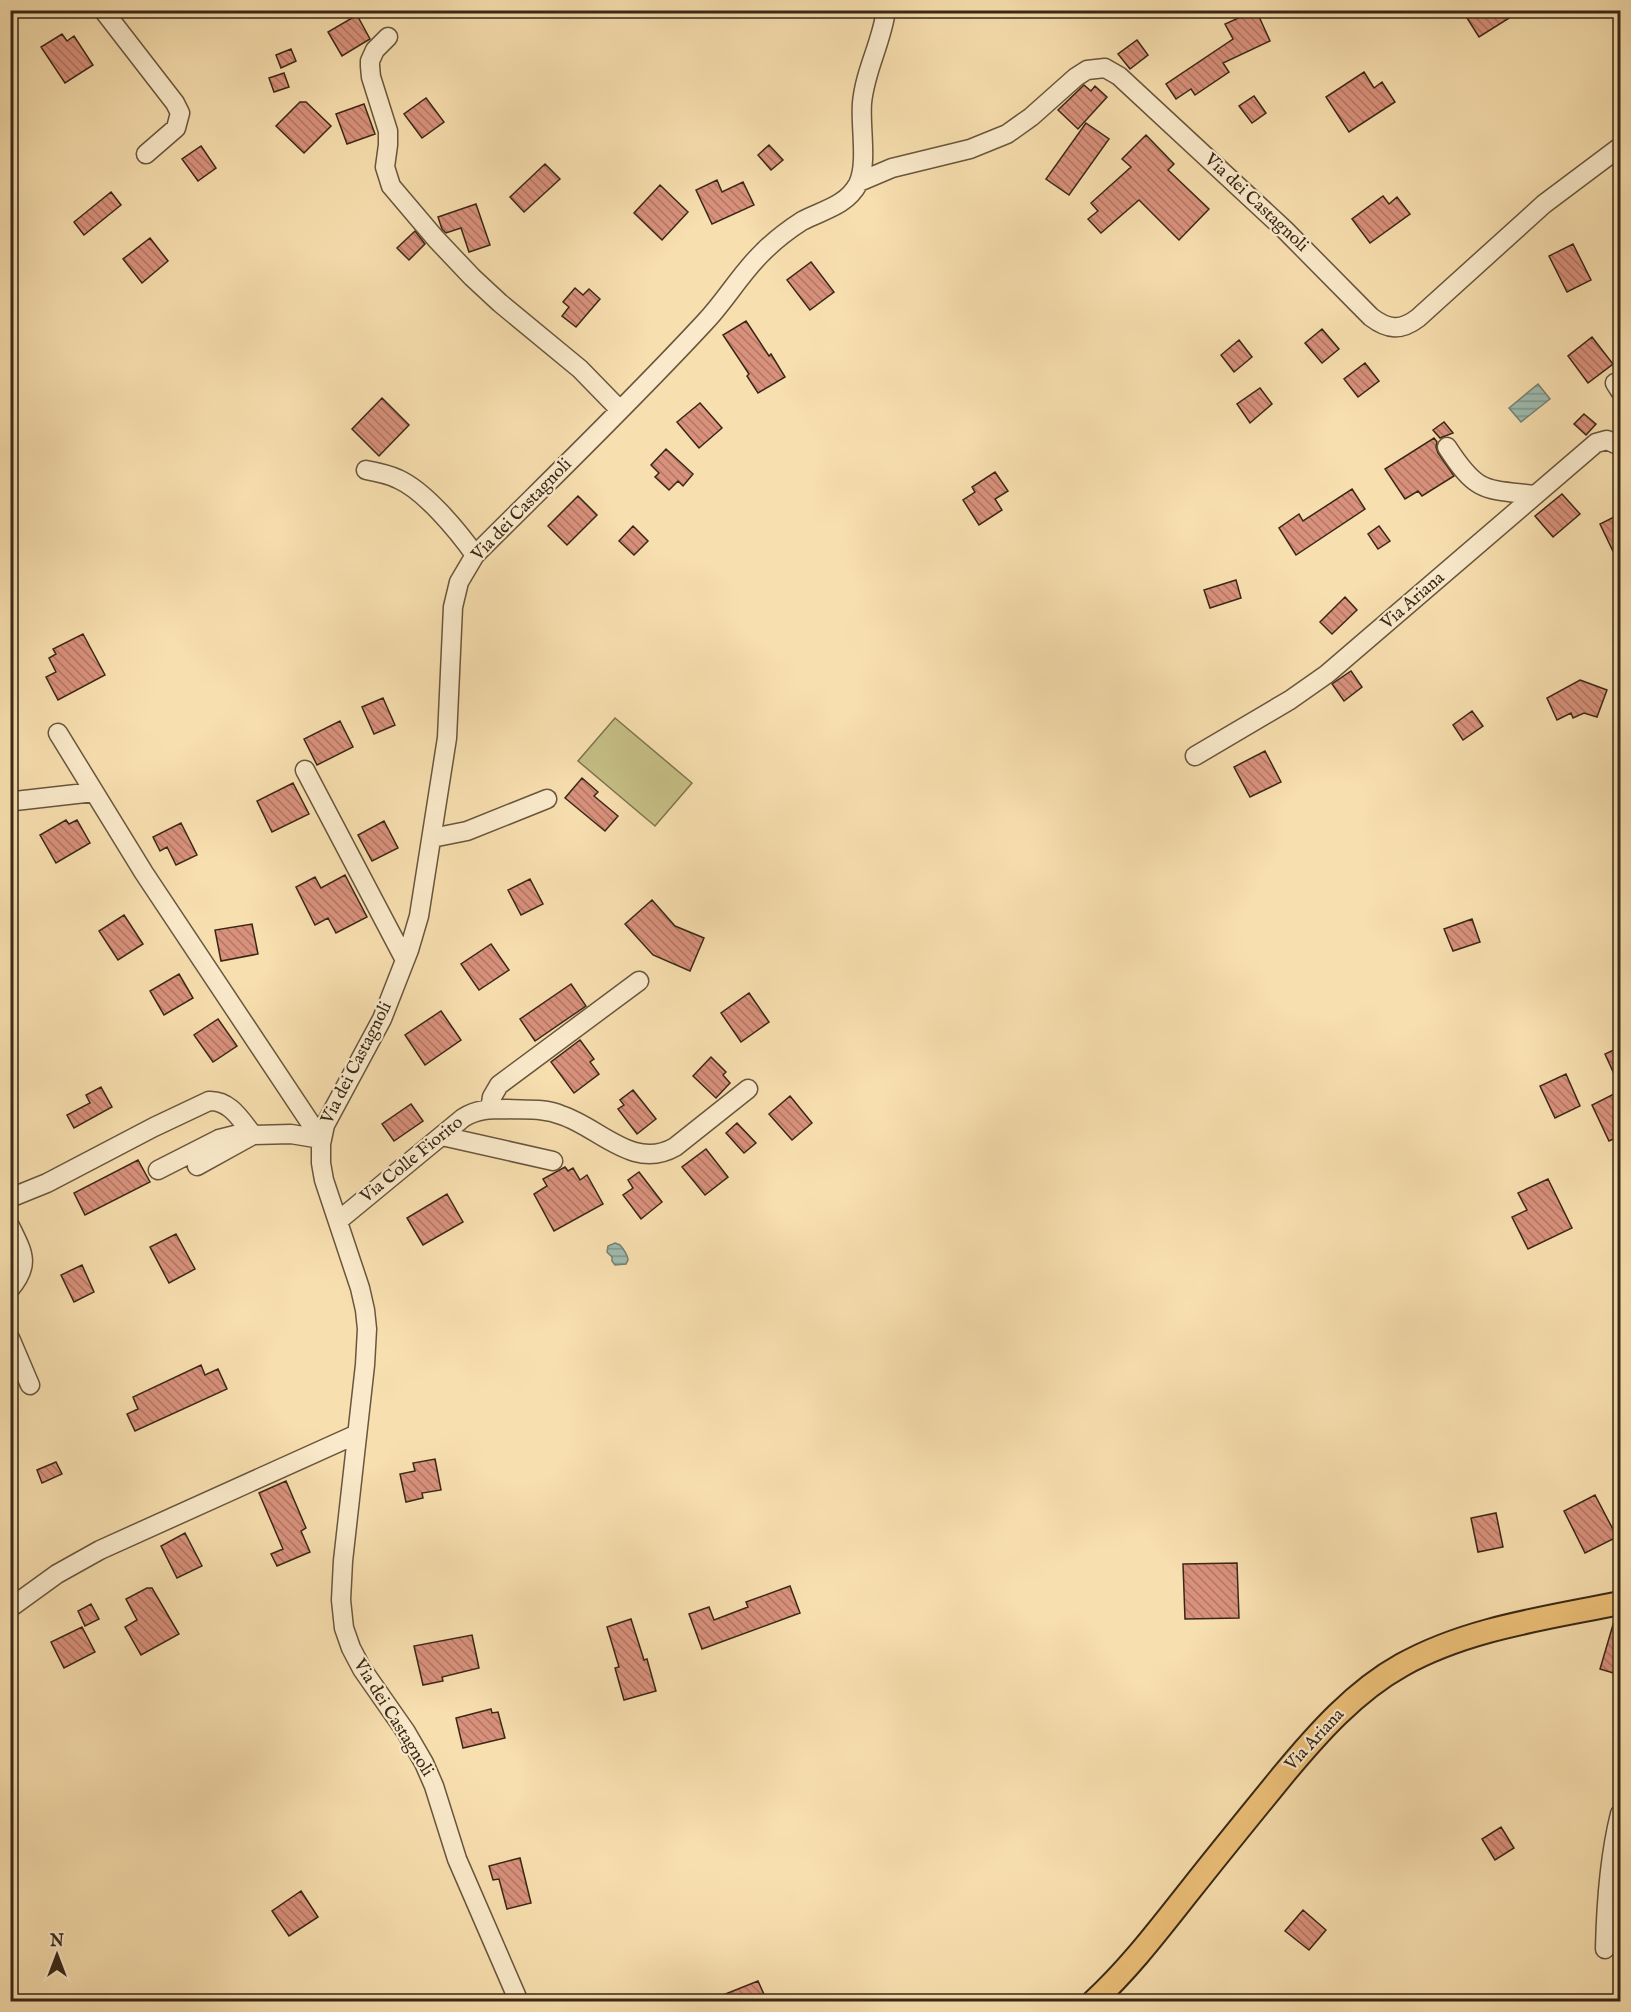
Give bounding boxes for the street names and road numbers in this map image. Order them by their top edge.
street label: Via dei Castagnoli [1198,148,1313,257]
street label: Via dei Castagnoli [466,453,577,567]
street label: Via Ariana [1376,567,1450,636]
street label: Via dei Castagnoli [316,998,398,1129]
street label: Via Colle Fiorito [355,1111,468,1209]
street label: Via dei Castagnoli [347,1654,439,1781]
street label: Via Ariana [1280,1704,1350,1777]

